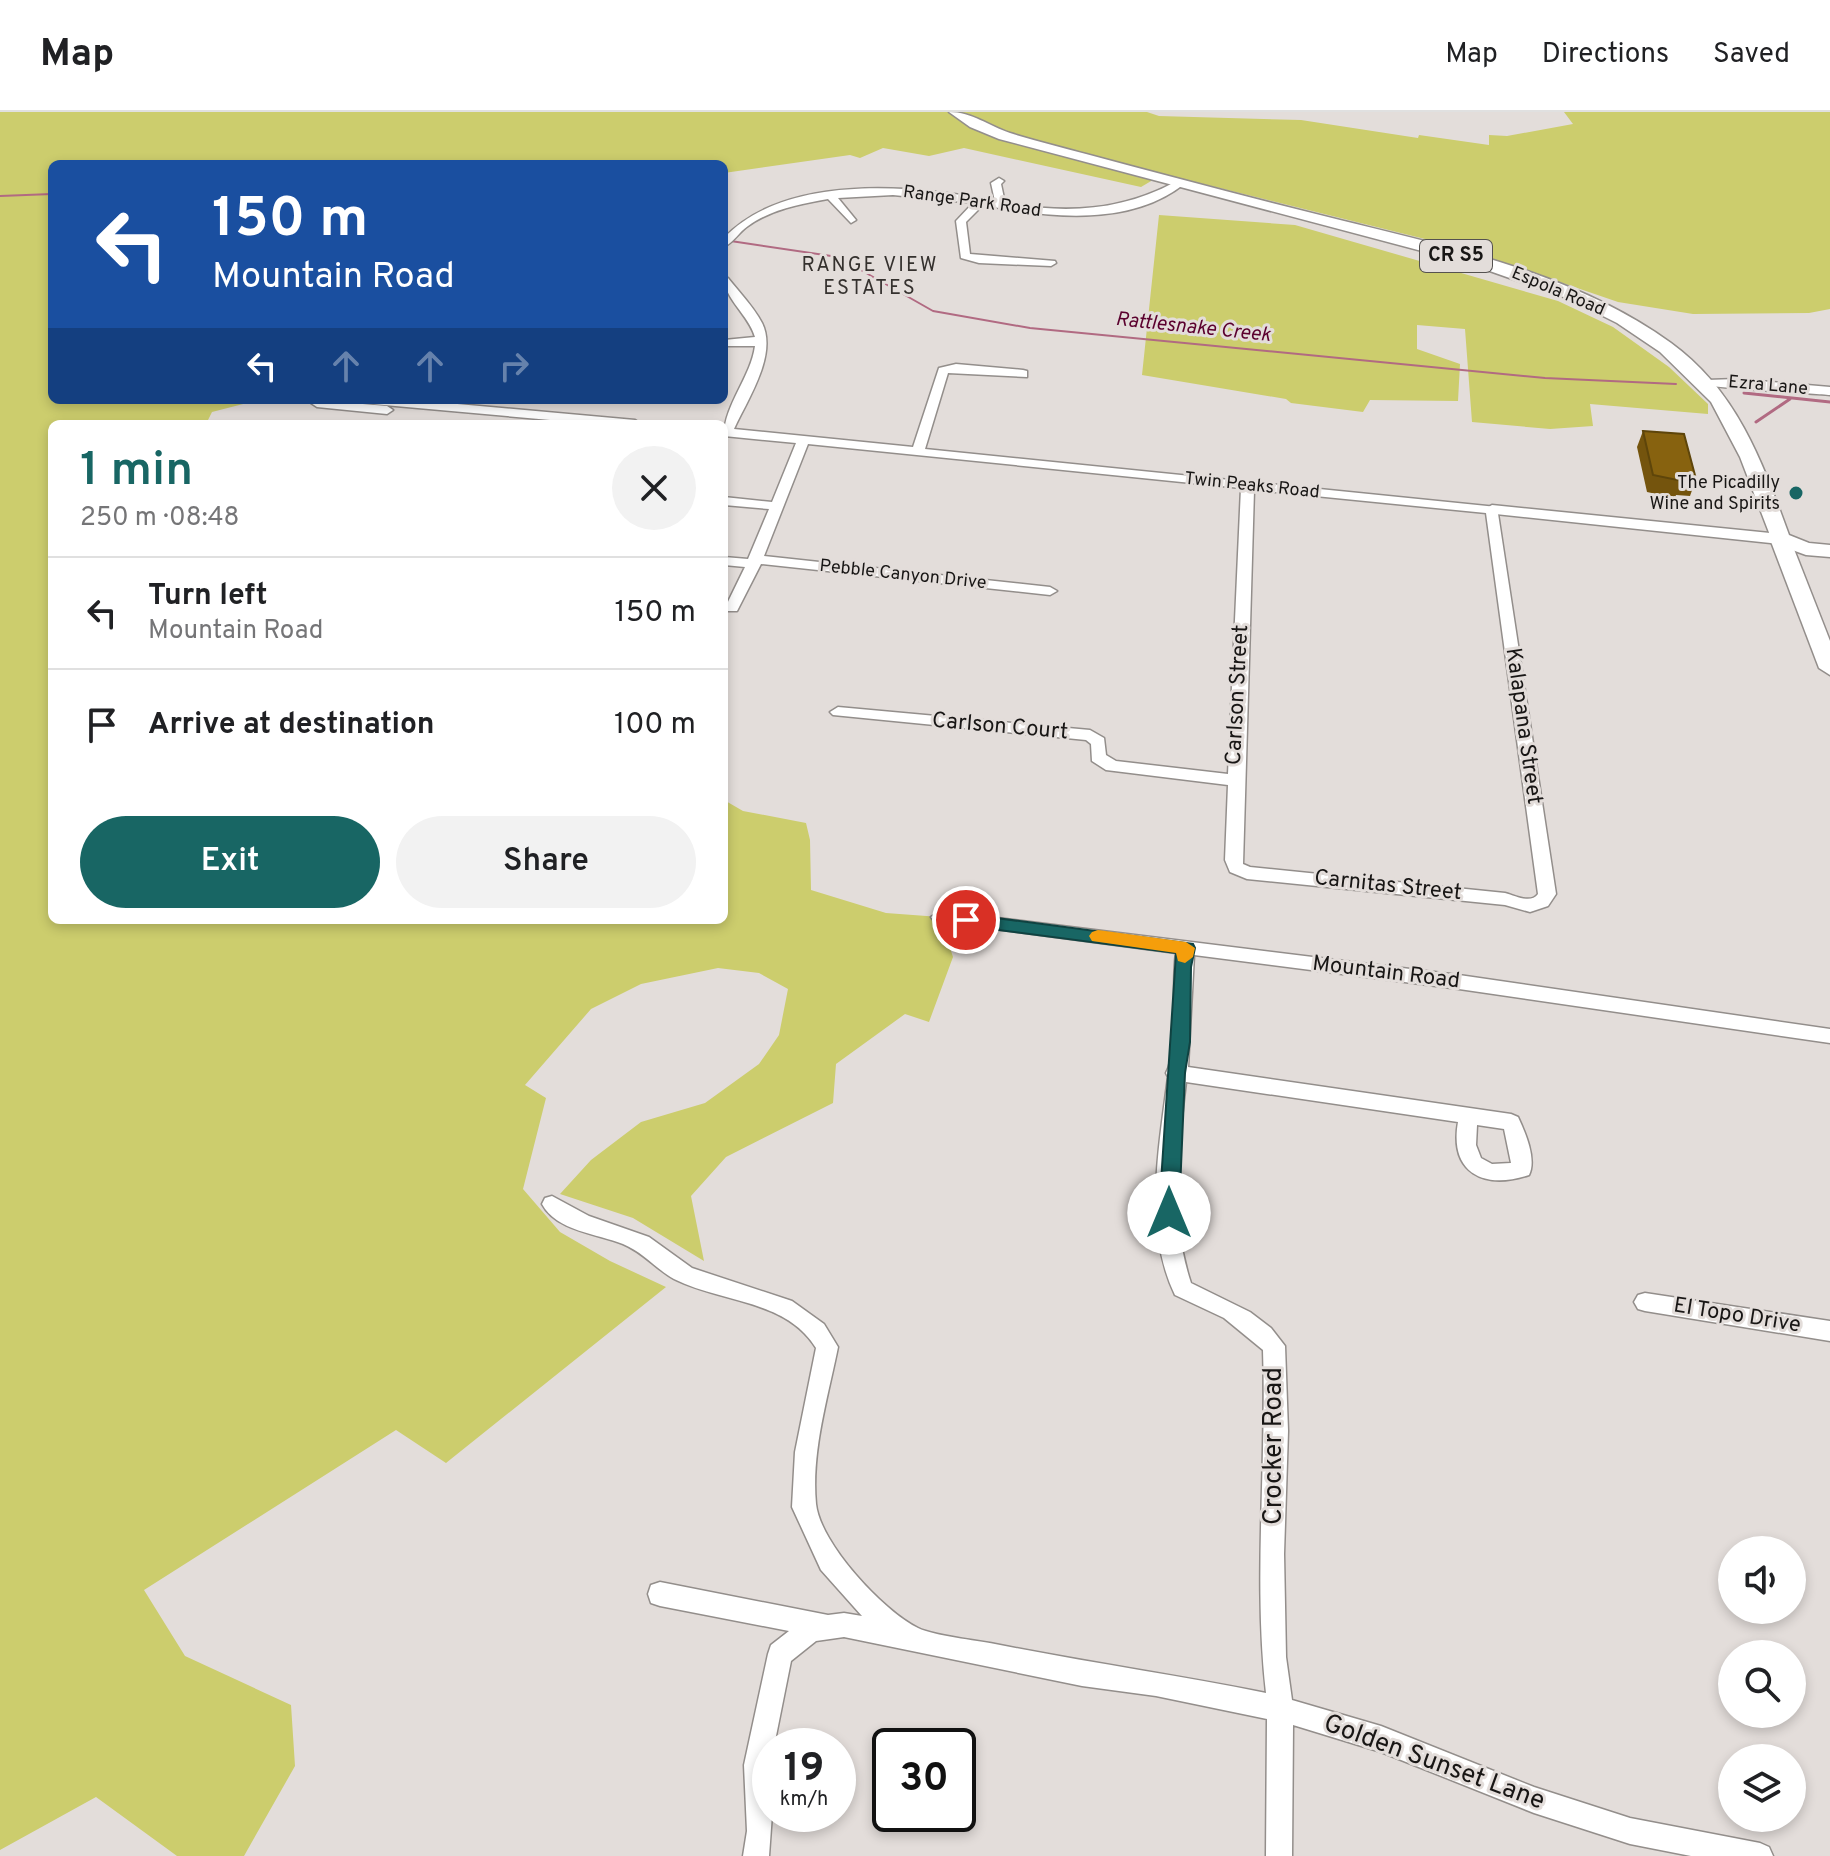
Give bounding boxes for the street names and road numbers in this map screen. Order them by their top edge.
street label: Range Park Road [902,181,1042,223]
road number: CR S5 [1420,240,1492,272]
street label: Espola Road [1508,262,1608,322]
street label: Ezra Lane [1727,371,1809,401]
street label: Twin Peaks Road [1183,467,1321,505]
street label: Pebble Canyon Drive [818,555,988,595]
street label: Carlson Street [1221,624,1255,766]
street label: Kalapana Street [1499,646,1547,806]
street label: Carlson Court [931,708,1069,746]
street label: Carnitas Street [1313,865,1463,907]
street label: Mountain Road [1311,951,1461,995]
street label: El Topo Drive [1671,1293,1803,1339]
street label: Crocker Road [1258,1367,1291,1525]
street label: Golden Sunset Lane [1319,1708,1549,1818]

